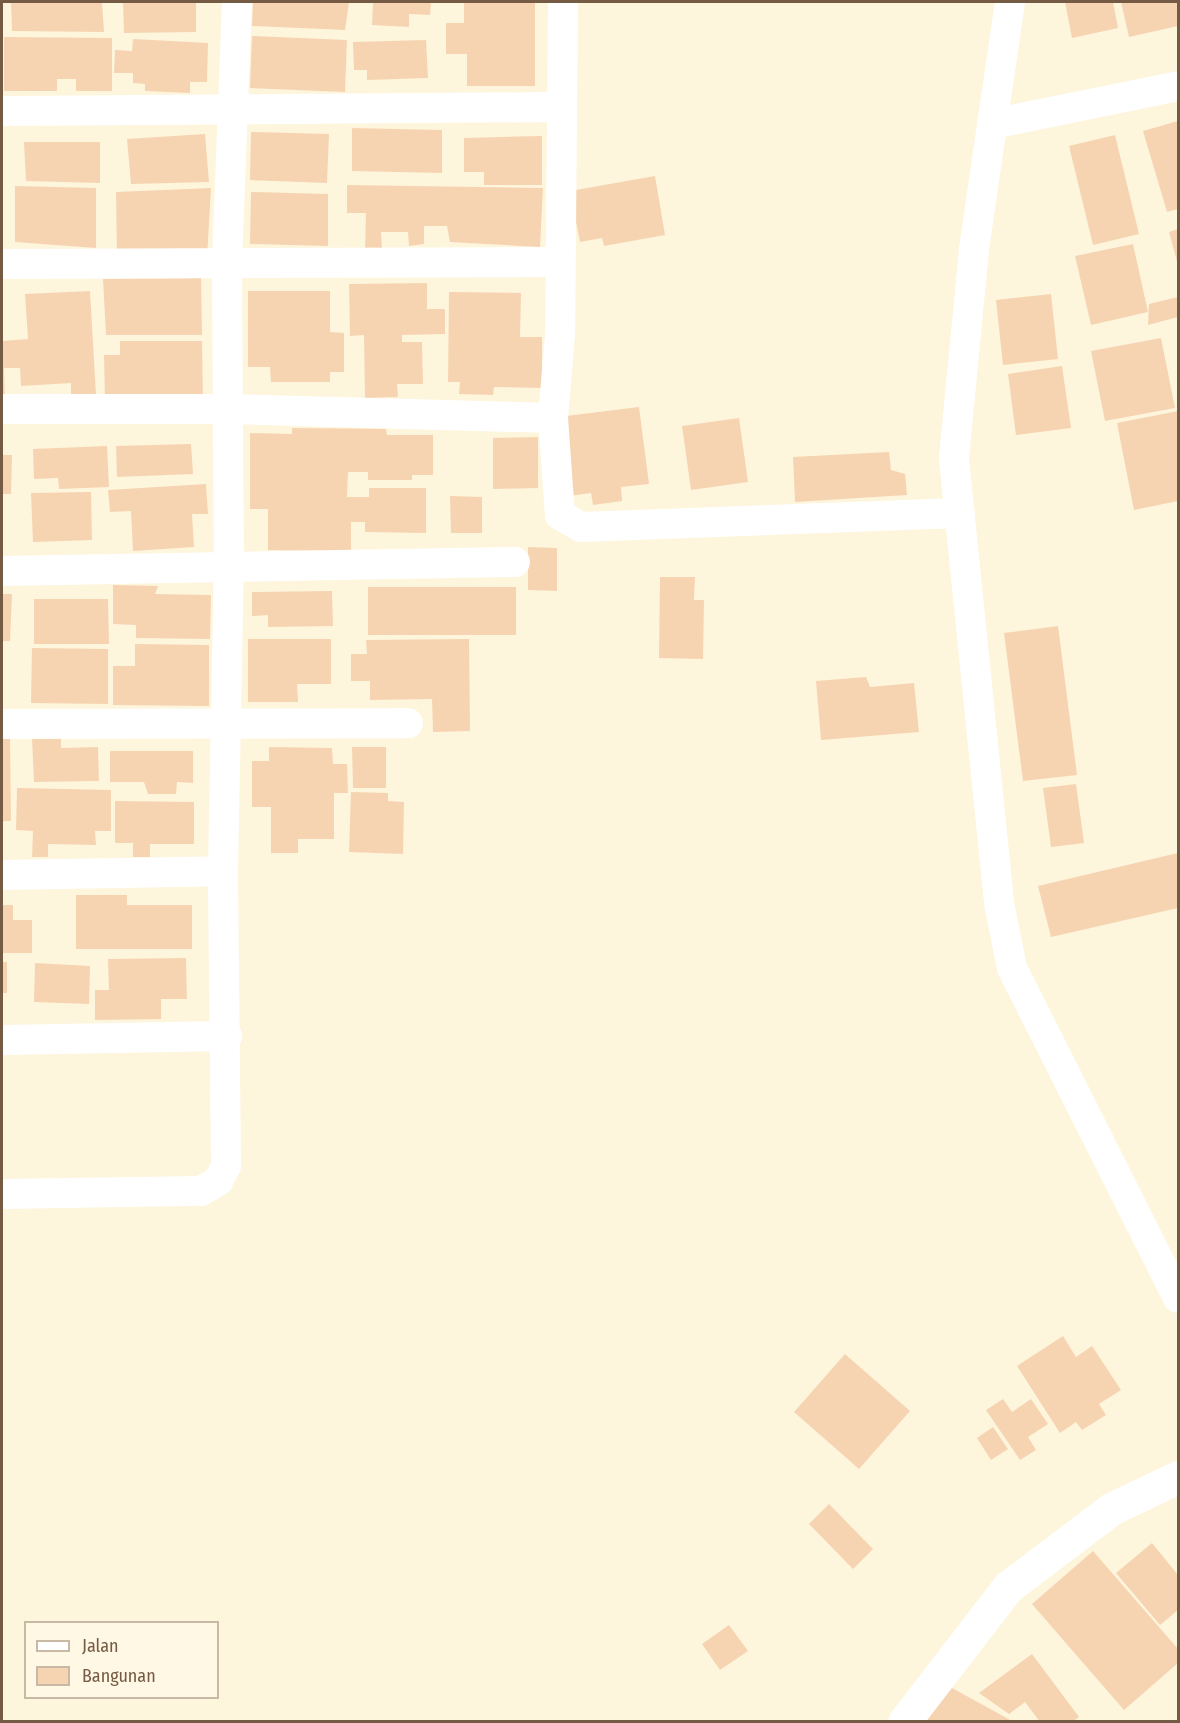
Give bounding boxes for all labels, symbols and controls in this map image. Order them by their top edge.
legend [24,1621,219,1699]
text: Jalan [82,1635,119,1657]
text: Bangunan [82,1665,156,1687]

